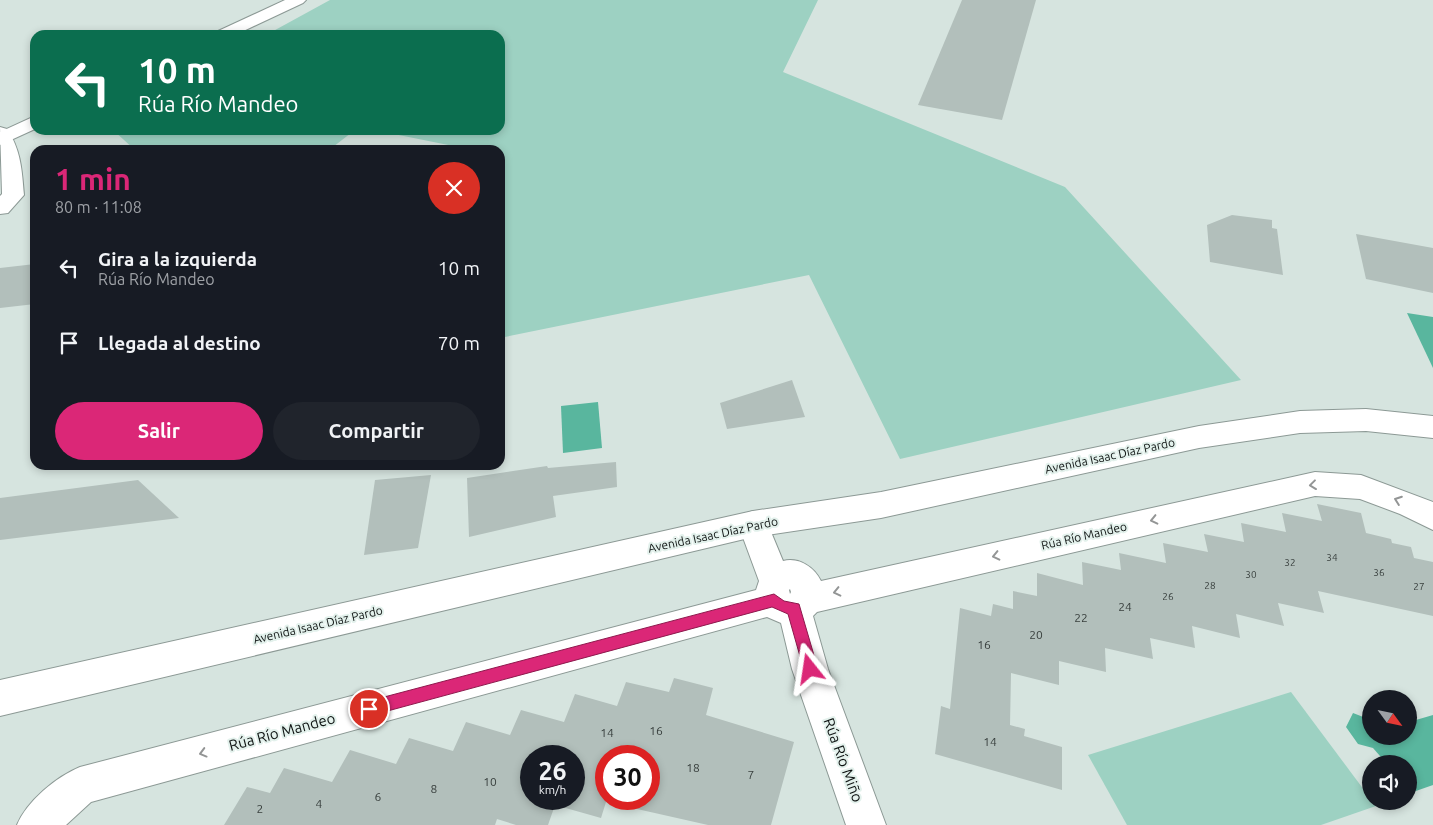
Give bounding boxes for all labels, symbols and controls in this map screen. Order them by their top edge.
icon: left [55,50,120,115]
text: 10 m [138,50,216,90]
text: Rúa Río Mandeo [138,91,298,116]
text: 1 min [55,162,131,196]
button: close [428,162,480,214]
text: 80 m · 11:08 [55,198,142,216]
text: Gira a la izquierda [98,248,257,270]
icon: left [55,254,83,282]
text: 10 m [438,257,480,279]
text: Rúa Río Mandeo [98,270,215,288]
icon: arrive [55,329,83,357]
text: Llegada al destino [98,332,261,354]
text: 70 m [438,332,480,354]
button: Salir [55,402,263,460]
button: Compartir [273,402,480,460]
street label: Avenida Isaac Díaz Pardo [1044,435,1176,476]
one-way arrow [1308,479,1316,490]
one-way arrow [1394,496,1403,506]
street label: Avenida Isaac Díaz Pardo [647,514,779,555]
one-way arrow [1150,514,1159,525]
street label: Rúa Río Mandeo [1040,519,1128,552]
one-way arrow [991,550,1000,561]
house number: 34 [1326,552,1338,563]
house number: 32 [1284,557,1296,568]
house number: 36 [1373,567,1385,578]
house number: 30 [1245,569,1257,580]
house number: 28 [1204,580,1216,591]
house number: 27 [1413,581,1425,592]
one-way arrow [833,586,842,597]
house number: 26 [1162,591,1174,602]
house number: 24 [1118,600,1132,613]
street label: Avenida Isaac Díaz Pardo [252,603,384,646]
house number: 22 [1074,611,1088,624]
house number: 20 [1029,628,1043,641]
house number: 16 [977,638,991,651]
position arrow [783,642,835,694]
pin [348,688,390,730]
north arrow [1362,690,1418,745]
map controls [1362,690,1417,810]
icon: arrive [355,695,383,723]
street label: Rúa Río Mandeo [227,709,337,754]
street label: Rúa Río Miño [820,715,867,804]
house number: 16 [649,724,663,737]
house number: 14 [600,726,614,739]
house number: 14 [983,735,997,748]
speed limit sign: 30 [595,745,660,810]
one-way arrow [199,747,207,758]
button: sound [1362,755,1417,810]
text: 26 [538,757,567,785]
house number: 18 [686,761,700,774]
house number: 7 [748,768,754,781]
house number: 10 [483,775,497,788]
house number: 8 [431,782,438,795]
text: km/h [539,783,566,796]
house number: 6 [375,790,382,803]
house number: 4 [316,797,323,810]
house number: 2 [257,802,263,815]

